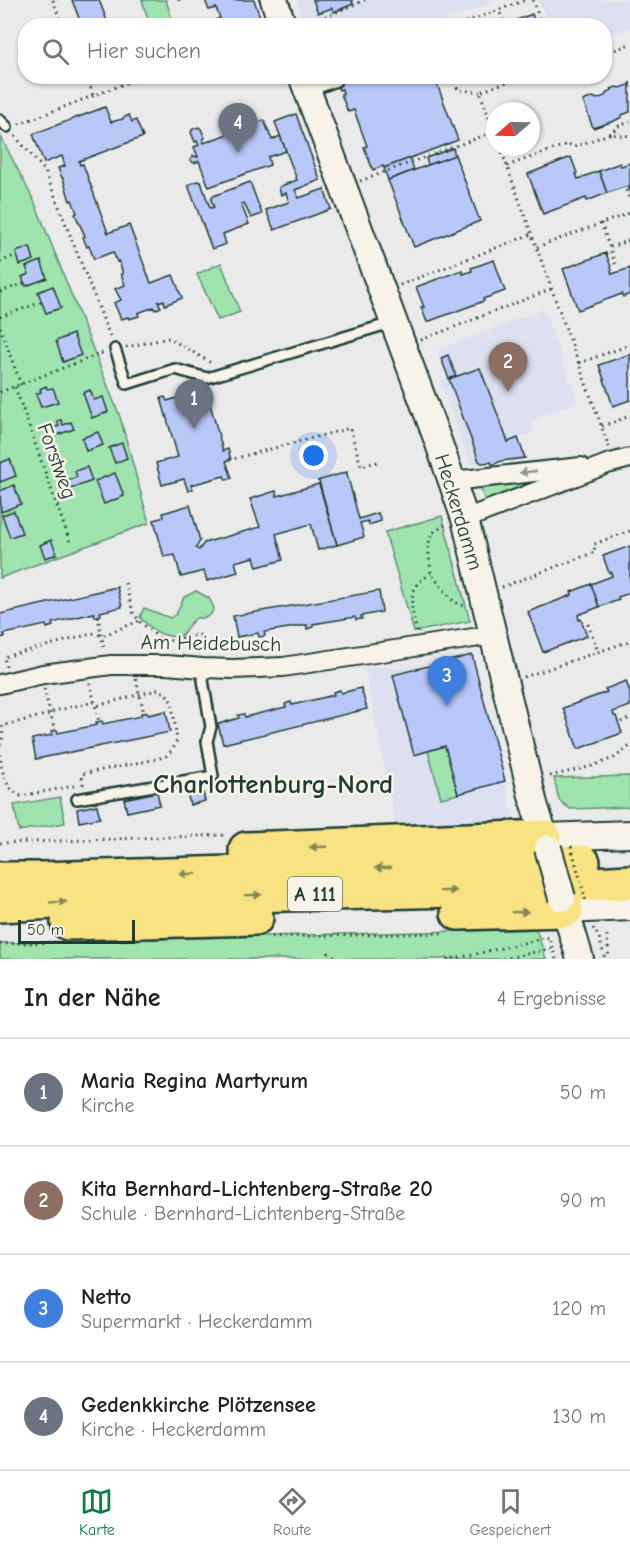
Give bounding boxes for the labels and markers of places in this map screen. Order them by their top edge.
pin: 4 [218,104,258,153]
pin: 2 [488,342,528,392]
pin: 1 [174,380,214,429]
pin: 3 [428,656,466,706]

